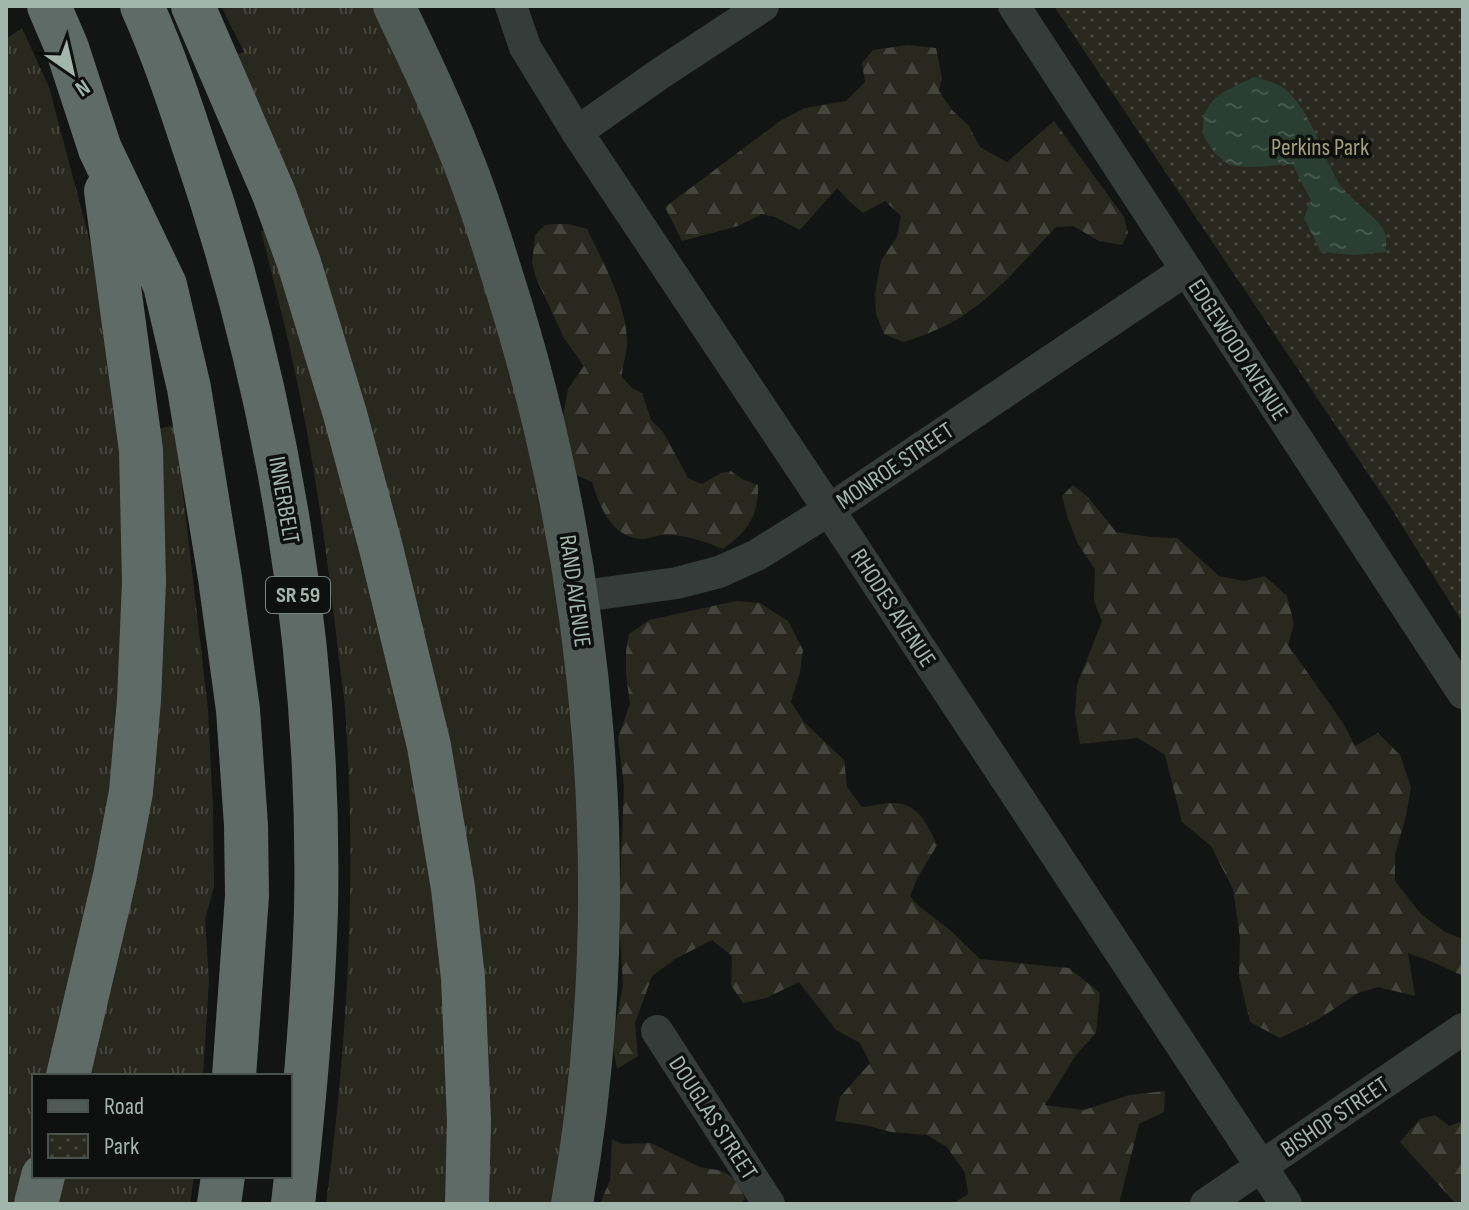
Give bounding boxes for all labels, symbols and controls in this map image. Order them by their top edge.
north arrow [32,32,112,112]
text: N [70,73,95,102]
park label: Perkins Park [1271,133,1369,162]
street label: EDGEWOOD AVENUE [1182,274,1294,426]
street label: MONROE STREET [831,416,959,516]
street label: INNERBELT [262,454,306,546]
street label: RAND AVENUE [553,533,597,649]
street label: RHODES AVENUE [844,543,942,673]
road number: SR 59 [266,577,330,613]
street label: DOUGLAS STREET [662,1051,764,1185]
street label: BISHOP STREET [1275,1070,1395,1164]
legend [32,1074,292,1178]
text: Road [104,1092,144,1121]
text: Park [104,1132,139,1161]

